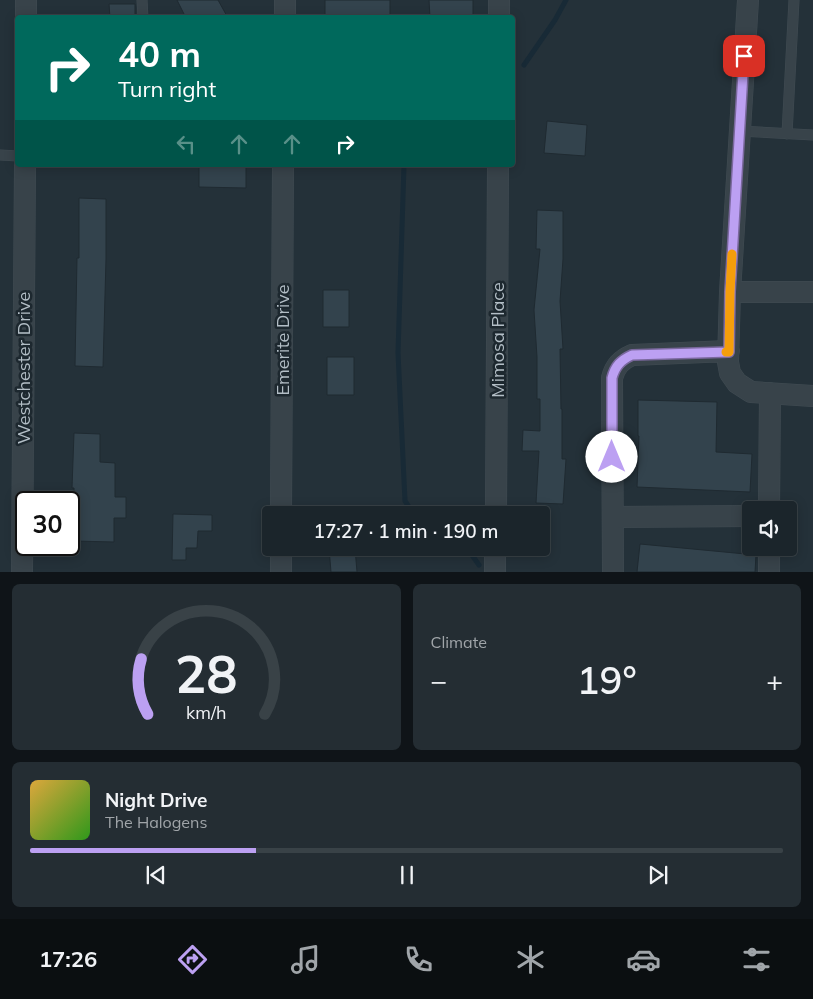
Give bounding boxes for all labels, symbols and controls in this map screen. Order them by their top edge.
text: 40 m [118,32,201,76]
icon: right [35,35,100,100]
pin [723,35,765,77]
icon: arrive [730,42,758,70]
text: Turn right [118,75,216,103]
icon: left [172,130,200,158]
icon: ahead [225,130,253,158]
icon: ahead [278,130,306,158]
icon: right [331,130,359,158]
street label: Mimosa Place [486,282,509,398]
street label: Emerite Drive [271,284,294,396]
street label: Westchester Drive [12,292,35,444]
position arrow [585,430,637,482]
speed limit sign: 30 [15,491,80,556]
map controls [742,501,797,556]
button: sound [742,501,797,556]
text: 17:27 · 1 min · 190 m [313,519,499,543]
text: Climate [431,632,487,652]
text: 28 [175,641,237,706]
text: 19° [577,656,637,704]
text: − [431,663,447,698]
text: + [766,663,783,698]
text: km/h [186,701,226,723]
text: Night Drive [105,788,207,812]
text: The Halogens [105,812,207,832]
icon: previous [142,861,170,889]
icon: pause [393,861,421,889]
icon: next [644,861,672,889]
icon: directions [175,942,210,977]
icon: music [288,942,323,977]
icon: phone [401,942,436,977]
icon: climate [513,942,548,977]
icon: car [626,942,661,977]
icon: filters [739,942,774,977]
text: 17:26 [39,945,97,973]

